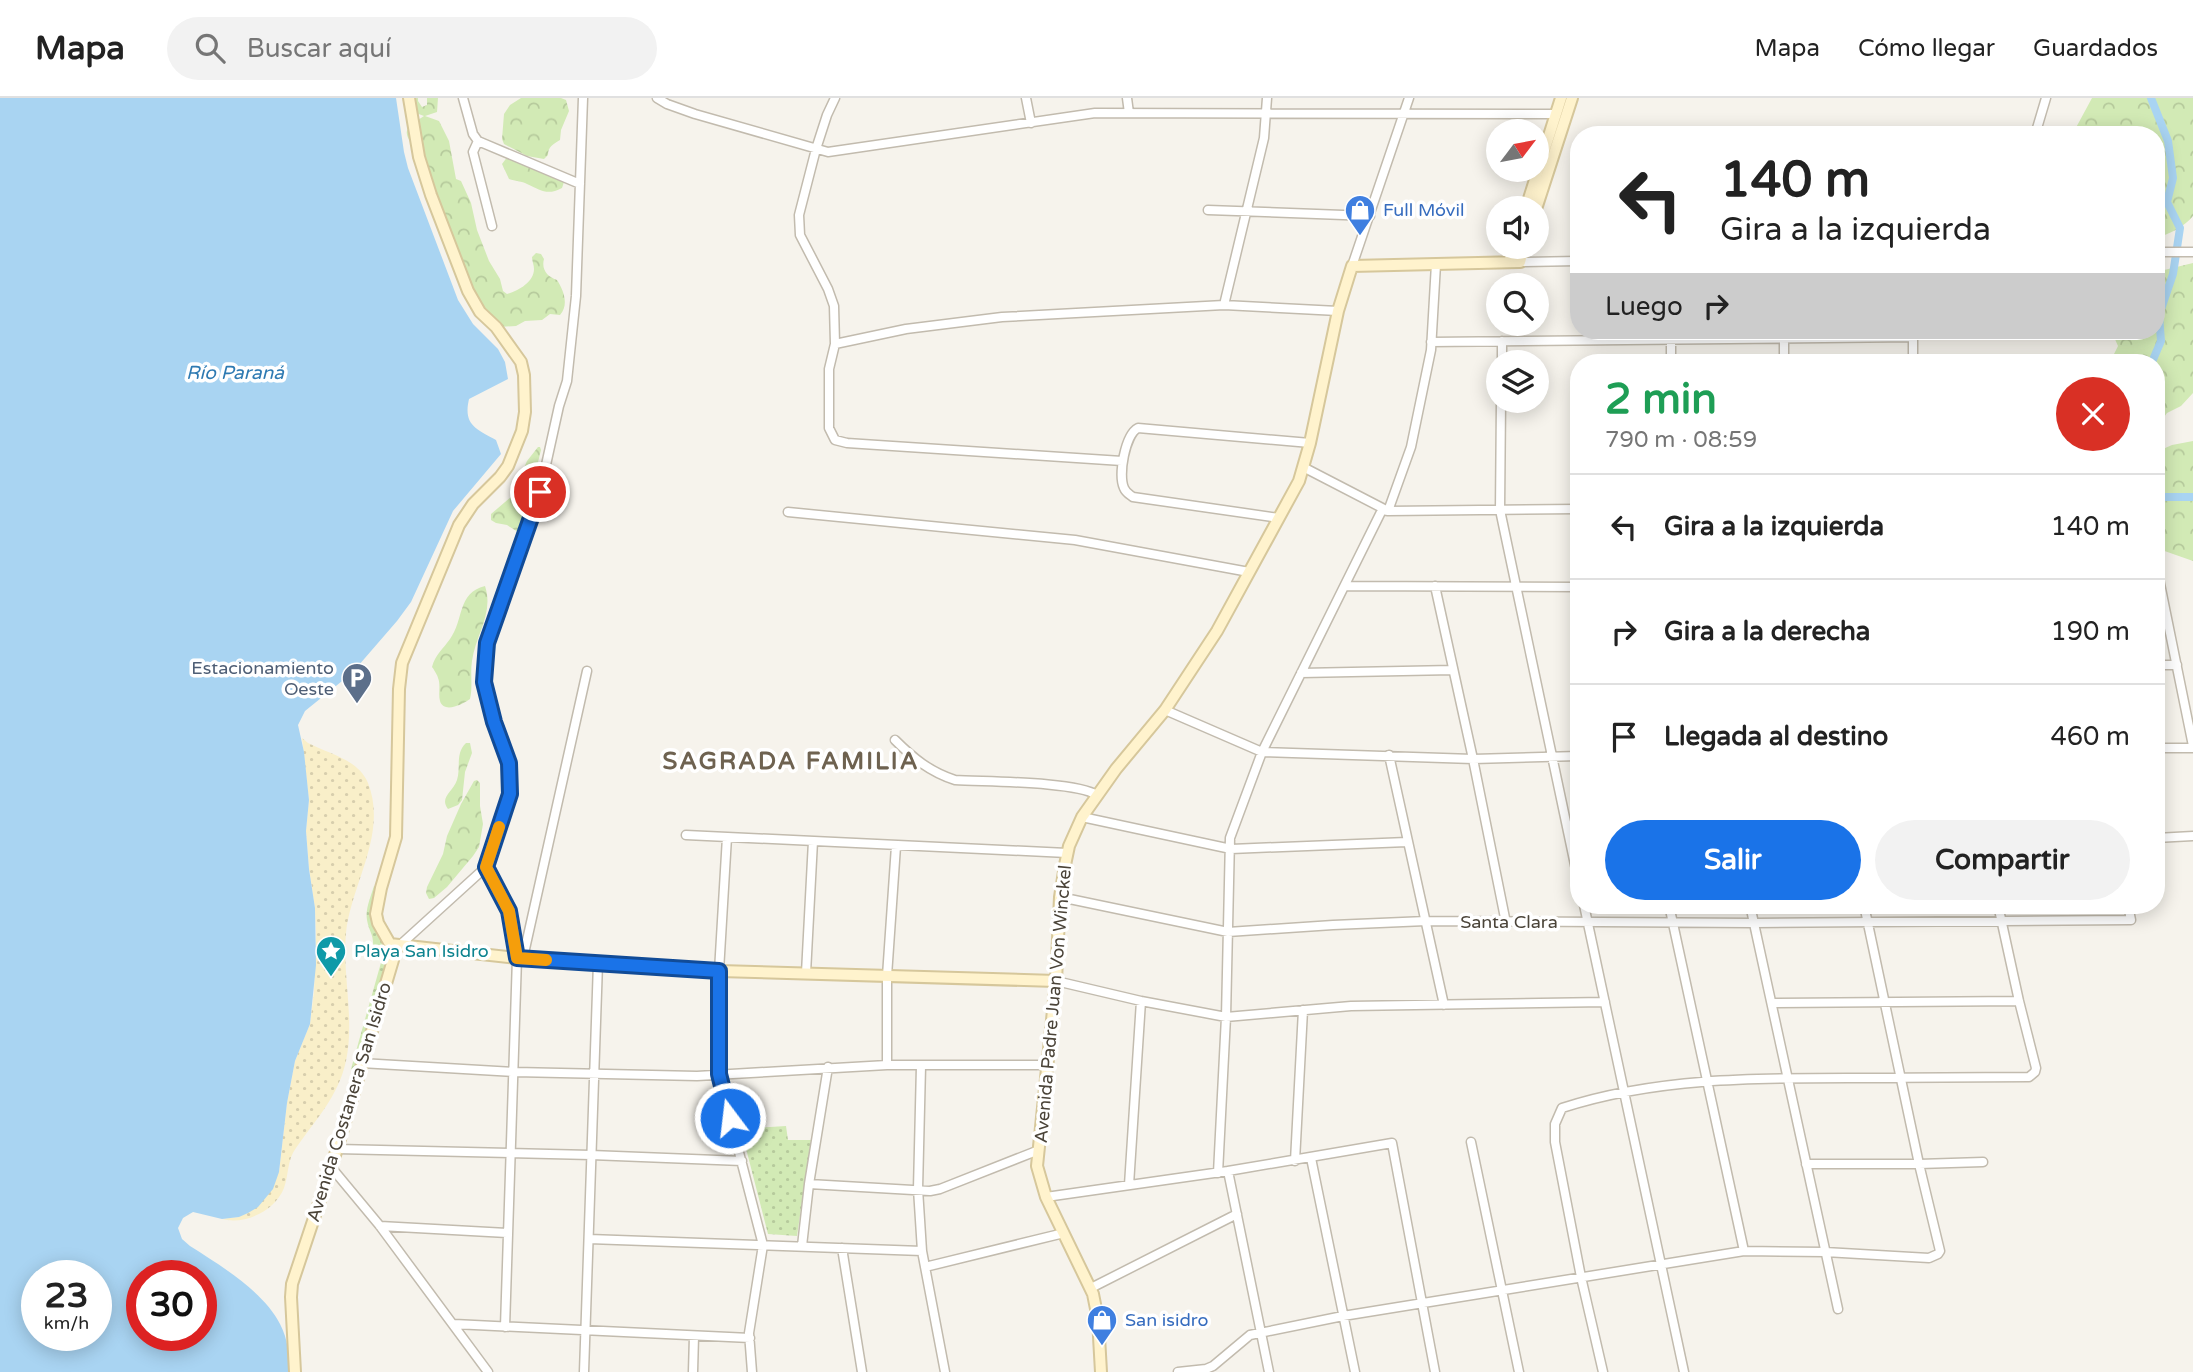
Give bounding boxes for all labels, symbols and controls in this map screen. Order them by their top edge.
search box [167,17,657,80]
text: Mapa [35,29,125,68]
icon: search [191,29,229,67]
text: Buscar aquí [247,33,391,64]
text: Mapa [1755,34,1820,63]
text: Cómo llegar [1858,34,1995,63]
text: Guardados [2033,34,2158,63]
north arrow [1486,119,1549,182]
map controls [1486,119,1549,413]
text: 140 m [1720,151,1870,210]
icon: left [1605,154,1696,245]
shop icon: Full Móvil [1343,193,1377,237]
button: sound [1486,196,1549,259]
place label: Full Móvil [1383,199,1464,221]
text: Gira a la izquierda [1720,211,1991,249]
button: search [1486,273,1549,336]
icon: right [1697,287,1735,325]
text: Luego [1605,291,1683,322]
button: layers [1486,350,1549,413]
water label: Río Paraná [186,362,285,384]
text: 2 min [1605,374,1717,425]
button: close [2056,377,2130,451]
text: 790 m · 08:59 [1605,426,1757,454]
pin [510,462,570,522]
icon: arrive [521,473,559,511]
icon: left [1605,508,1643,546]
text: Gira a la izquierda [1664,511,1884,542]
text: 140 m [2050,511,2130,542]
icon: right [1605,613,1643,651]
text: Gira a la derecha [1664,616,1870,647]
text: 190 m [2050,616,2130,647]
place label: Estacionamiento Oeste [191,657,334,700]
parking icon: Estacionamiento Oeste [340,661,374,705]
icon: arrive [1605,718,1643,756]
text: Llegada al destino [1664,721,1888,752]
text: 460 m [2050,721,2130,752]
district label: SAGRADA FAMILIA [662,747,920,776]
button: Salir [1605,820,1861,900]
button: Compartir [1875,820,2130,900]
street label: Avenida Padre Juan Von Winckel [1030,864,1076,1144]
street label: Santa Clara [1460,911,1558,933]
place icon: Playa San Isidro [314,934,348,978]
place label: Playa San Isidro [354,940,489,962]
street label: Avenida Costanera San Isidro [302,979,396,1224]
position arrow [693,1081,767,1155]
speed limit sign: 30 [126,1260,217,1351]
text: 23 [45,1275,88,1317]
shop icon: San isidro [1085,1303,1119,1347]
place label: San isidro [1125,1309,1208,1331]
text: km/h [44,1312,89,1334]

